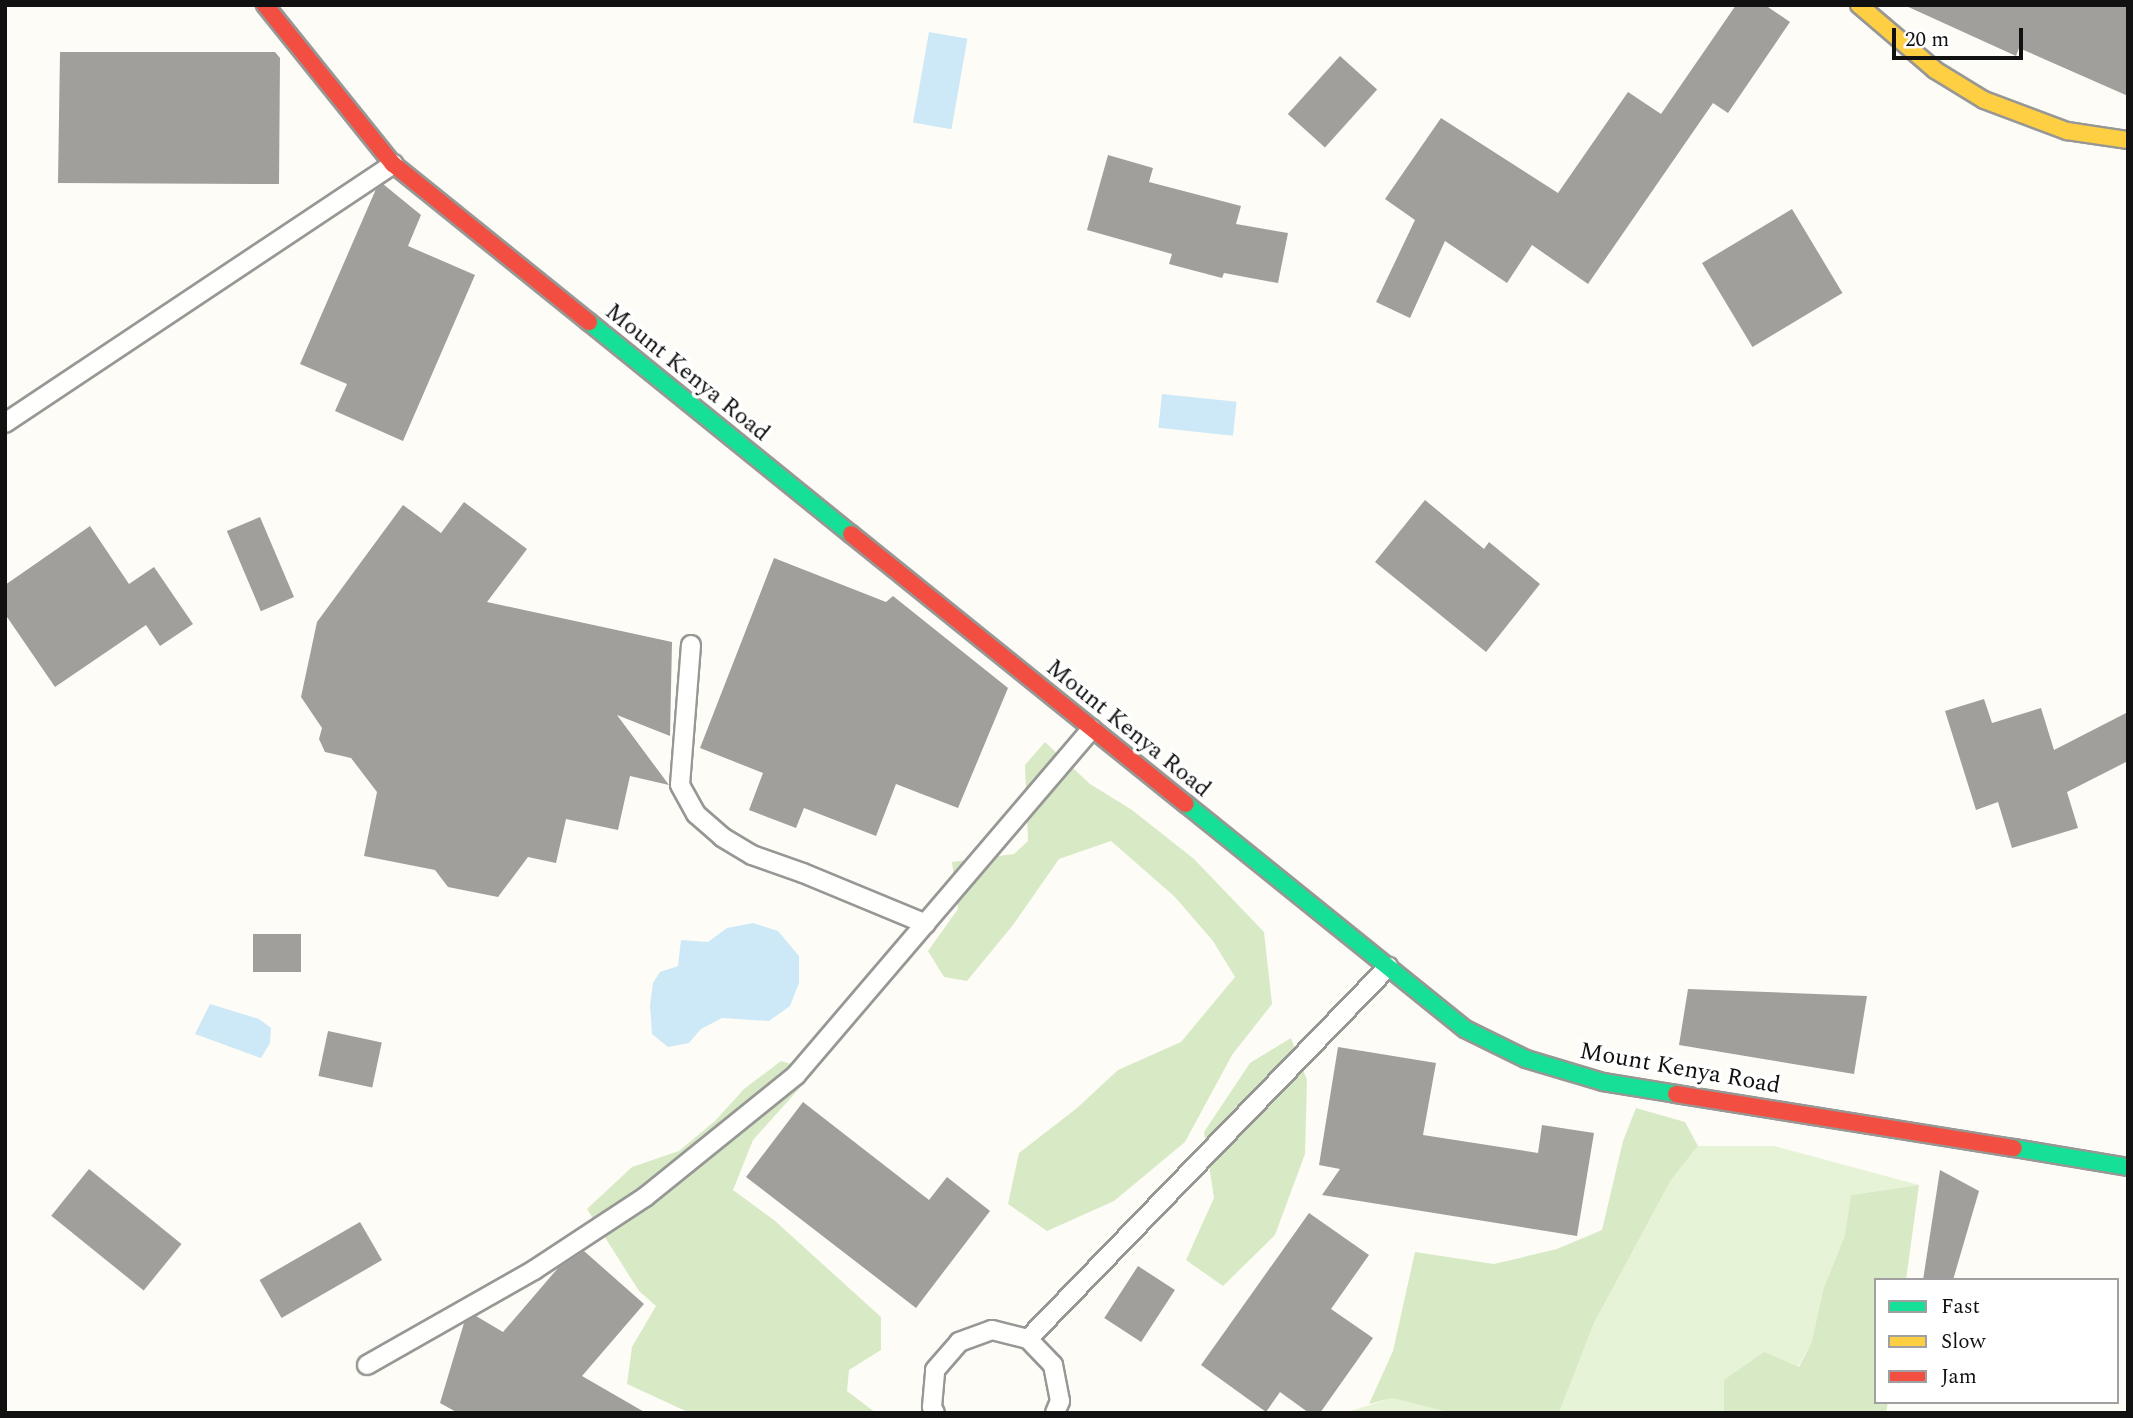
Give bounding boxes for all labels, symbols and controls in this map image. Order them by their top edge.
scale bar [1895,14,2026,58]
text: 20 m [1905,24,1949,56]
street label: Mount Kenya Road [599,298,775,448]
street label: Mount Kenya Road [1040,654,1216,804]
street label: Mount Kenya Road [1577,1037,1783,1101]
legend [1874,1278,2119,1404]
text: Fast [1941,1291,1980,1323]
text: Slow [1941,1326,1985,1358]
text: Jam [1941,1361,1977,1393]

